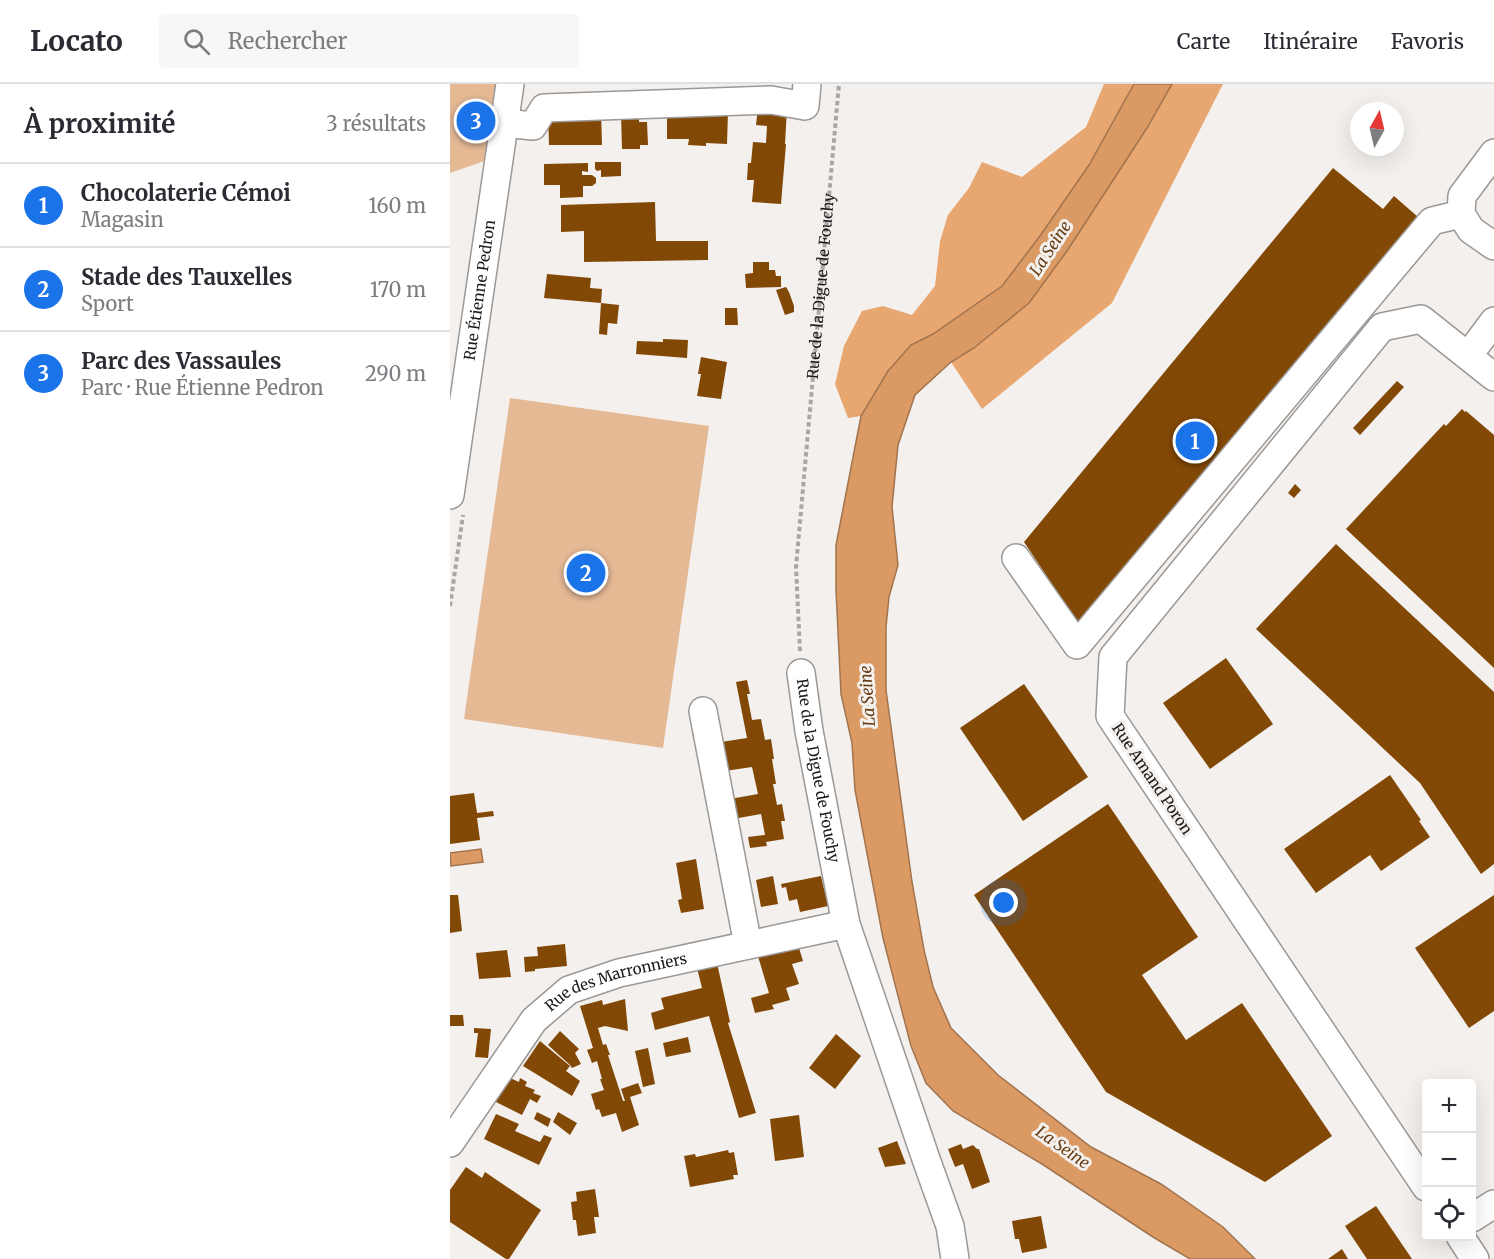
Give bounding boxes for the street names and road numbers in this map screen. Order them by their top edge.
street label: Rue de la Digue de Fouchy [803,192,838,380]
street label: Rue Étienne Pedron [460,218,499,362]
street label: Rue de la Digue de Fouchy [793,677,844,864]
street label: Rue Amand Poron [1108,719,1197,838]
street label: Rue des Marronniers [541,949,689,1015]

